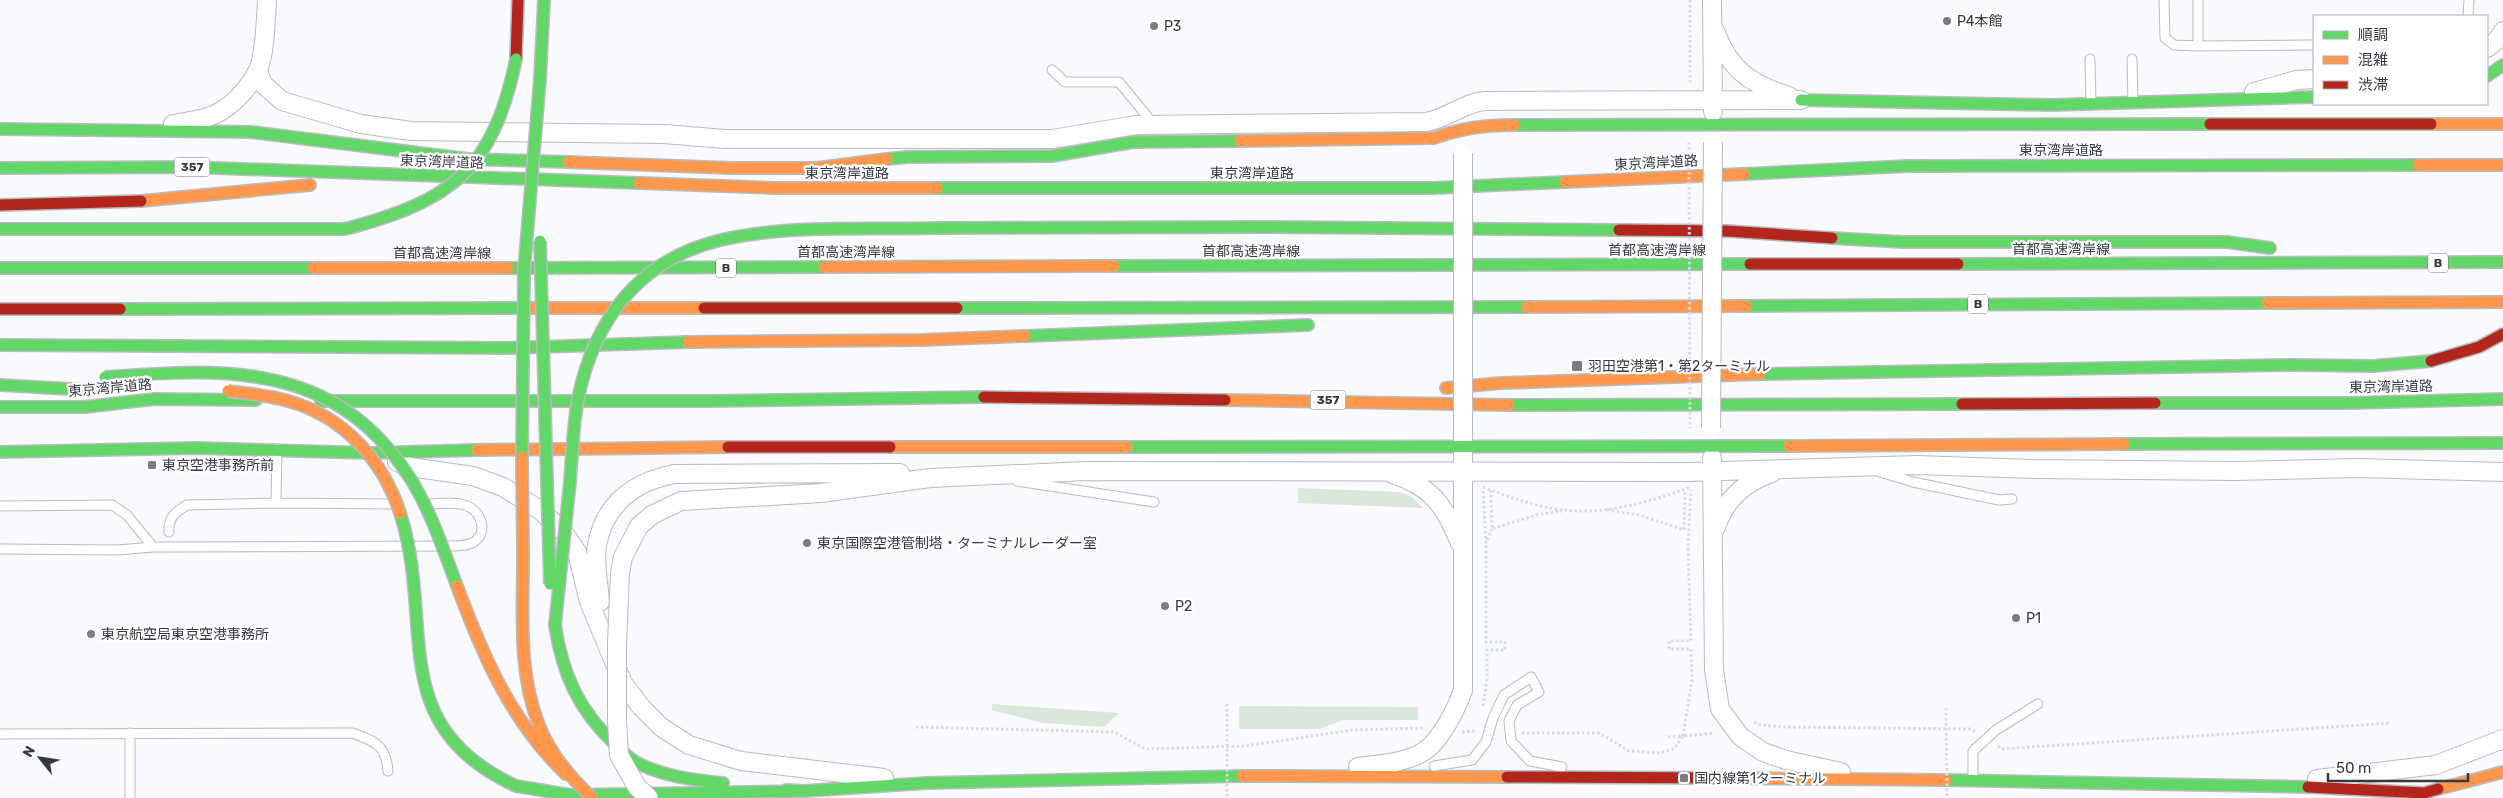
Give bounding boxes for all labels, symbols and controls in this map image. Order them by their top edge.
place label: P4本館 [1957,13,2002,30]
marker: P4本館 [1941,15,1953,27]
legend [2313,15,2488,105]
place label: P3 [1164,18,1181,35]
marker: P3 [1148,20,1160,32]
text: 順調 [2358,26,2388,44]
text: 混雑 [2358,51,2388,69]
text: 渋滞 [2358,76,2388,94]
street label: 東京湾岸道路 [2019,142,2103,159]
street label: 東京湾岸道路 [400,152,484,172]
street label: 東京湾岸道路 [1614,152,1698,174]
road number: 357 [174,158,210,176]
street label: 東京湾岸道路 [805,165,889,182]
street label: 東京湾岸道路 [1210,165,1294,182]
street label: 首都高速湾岸線 [2012,241,2110,258]
street label: 首都高速湾岸線 [1608,242,1706,259]
street label: 首都高速湾岸線 [1202,243,1300,260]
street label: 首都高速湾岸線 [797,244,895,261]
street label: 首都高速湾岸線 [393,245,491,262]
road number: B [2428,254,2448,272]
road number: B [716,258,736,278]
road number: B [1968,294,1988,314]
place label: 羽田空港第1・第2ターミナル [1588,358,1770,375]
marker: 羽田空港第1・第2ターミナル [1570,359,1584,373]
street label: 東京湾岸道路 [67,376,153,400]
street label: 東京湾岸道路 [2349,378,2433,396]
road number: 357 [1310,390,1346,410]
place label: 東京空港事務所前 [162,457,274,474]
marker: 東京空港事務所前 [146,459,158,471]
place label: 東京国際空港管制塔・ターミナルレーダー室 [817,535,1097,552]
marker: 東京国際空港管制塔・ターミナルレーダー室 [801,537,813,549]
place label: P2 [1175,598,1192,615]
marker: P2 [1159,600,1171,612]
place label: P1 [2026,610,2041,627]
marker: P1 [2010,612,2022,624]
place label: 東京航空局東京空港事務所 [101,626,269,643]
marker: 東京航空局東京空港事務所 [85,628,97,640]
north arrow [15,733,65,783]
text: N [19,743,39,760]
scale bar [2328,750,2468,782]
text: 50 m [2336,759,2371,777]
place label: 国内線第1ターミナル [1694,770,1826,787]
marker: 国内線第1ターミナル [1678,772,1690,784]

